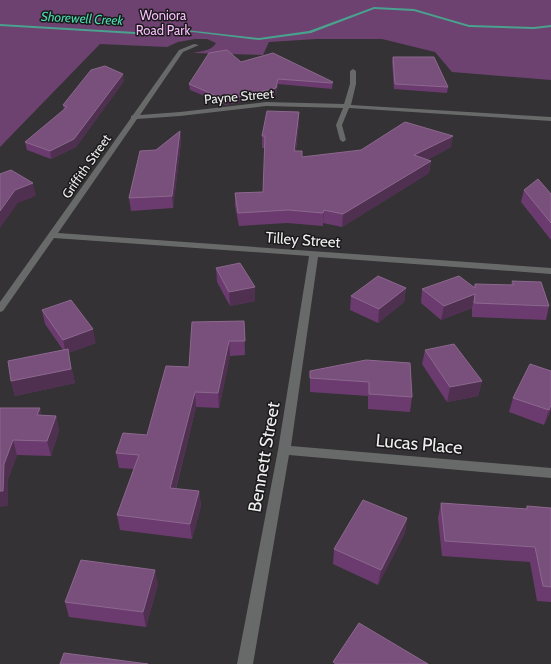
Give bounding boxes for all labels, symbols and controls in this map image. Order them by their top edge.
park label: Woniora Road Park [136,7,190,38]
water label: Shorewell Creek [41,8,124,28]
street label: Payne Street [203,85,275,107]
street label: Griffith Street [58,130,114,201]
street label: Tilley Street [265,228,341,252]
street label: Bennett Street [243,400,285,514]
street label: Lucas Place [375,429,463,459]

